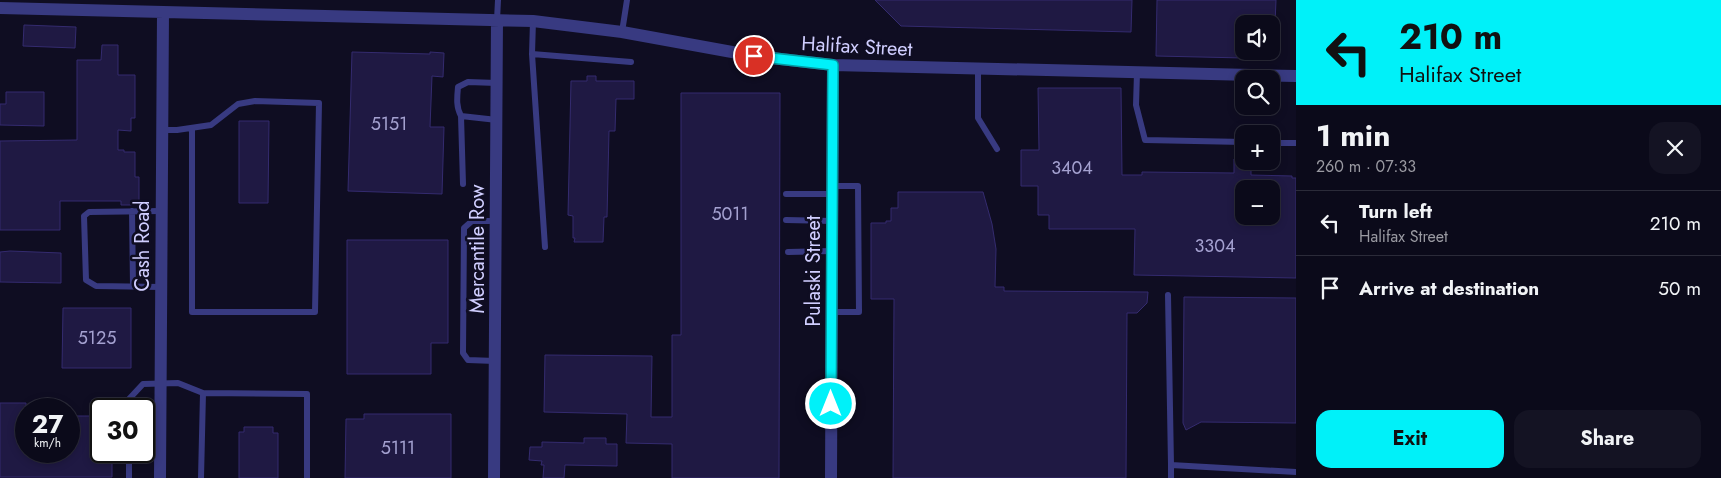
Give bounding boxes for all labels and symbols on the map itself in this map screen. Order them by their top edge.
street label: Halifax Street [801,29,913,64]
pin [733,35,775,77]
house number: 5151 [371,111,407,137]
house number: 3404 [1051,155,1093,181]
street label: Mercantile Row [463,184,492,314]
street label: Cash Road [128,200,157,292]
house number: 5011 [711,201,749,227]
street label: Pulaski Street [799,215,828,327]
house number: 3304 [1195,233,1235,259]
house number: 5125 [78,325,116,351]
position arrow [804,377,856,429]
speed limit sign: 30 [90,398,155,463]
house number: 5111 [381,435,415,461]

